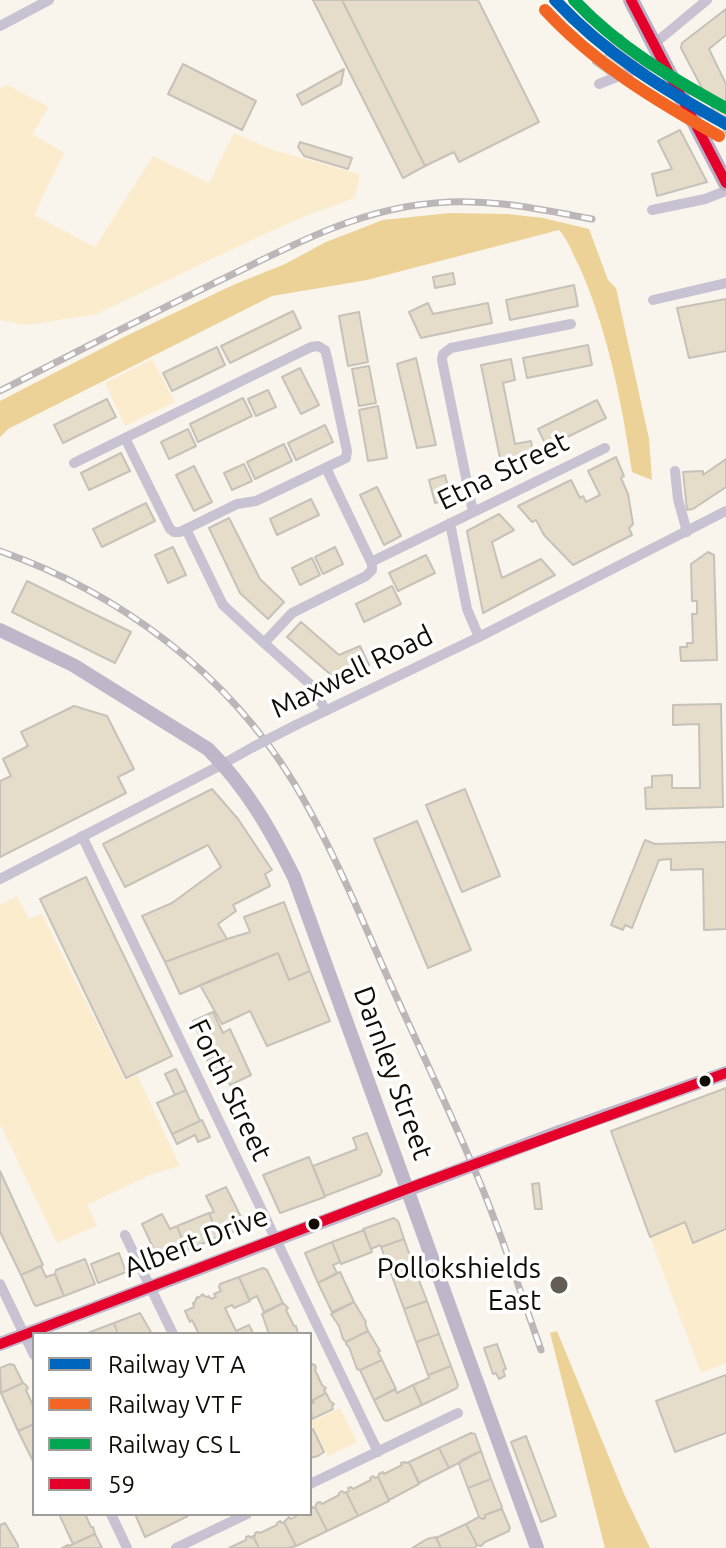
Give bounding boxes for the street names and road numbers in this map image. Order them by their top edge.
street label: Etna Street [432,425,574,517]
street label: Maxwell Road [266,618,438,726]
street label: Darnley Street [346,982,440,1164]
street label: Forth Street [181,1014,279,1166]
street label: Albert Drive [119,1199,273,1285]

